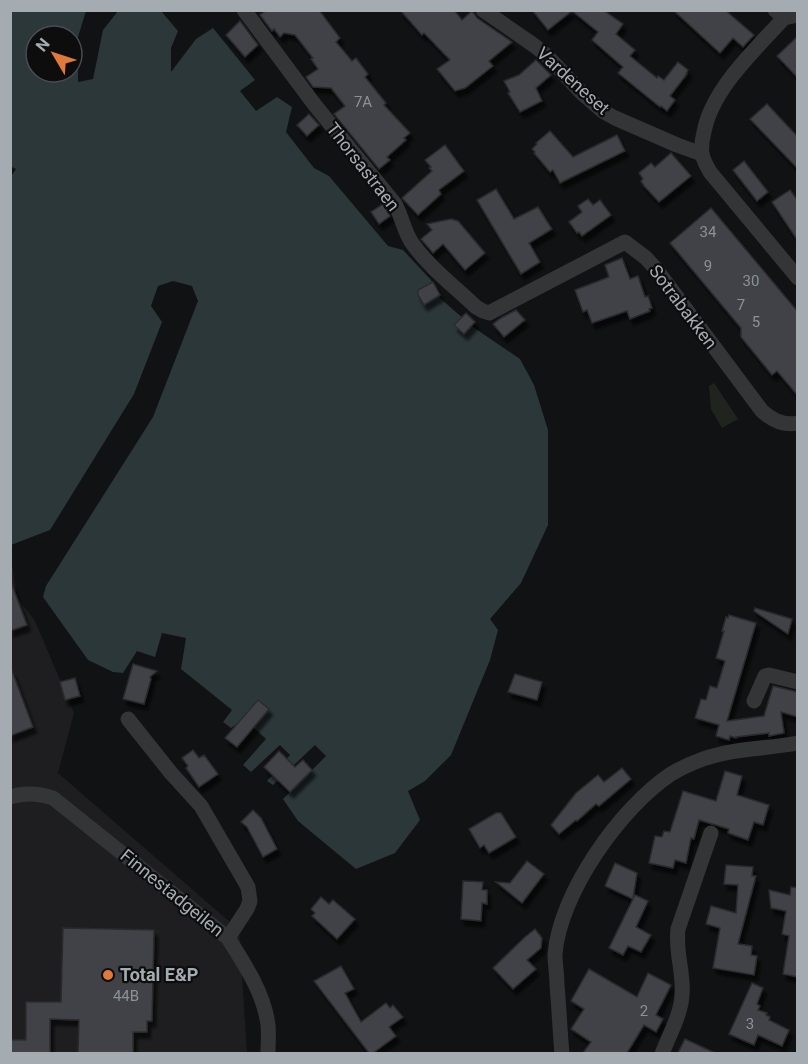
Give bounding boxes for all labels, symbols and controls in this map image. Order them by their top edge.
north arrow [24,24,84,84]
text: N [32,35,54,55]
street label: Vardeneset [533,42,614,119]
house number: 7A [354,93,372,111]
street label: Thorsastraen [322,118,404,215]
house number: 34 [700,223,717,241]
house number: 9 [704,257,712,275]
street label: Sotrabakken [645,261,722,353]
house number: 30 [743,272,759,290]
house number: 7 [737,296,745,314]
house number: 5 [752,313,760,331]
street label: Finnestadgeilen [116,845,228,941]
place label: Total E&P [120,964,198,985]
marker: Total E&P [101,968,115,982]
house number: 44B [113,987,139,1005]
house number: 2 [640,1002,648,1020]
house number: 3 [746,1015,754,1033]

